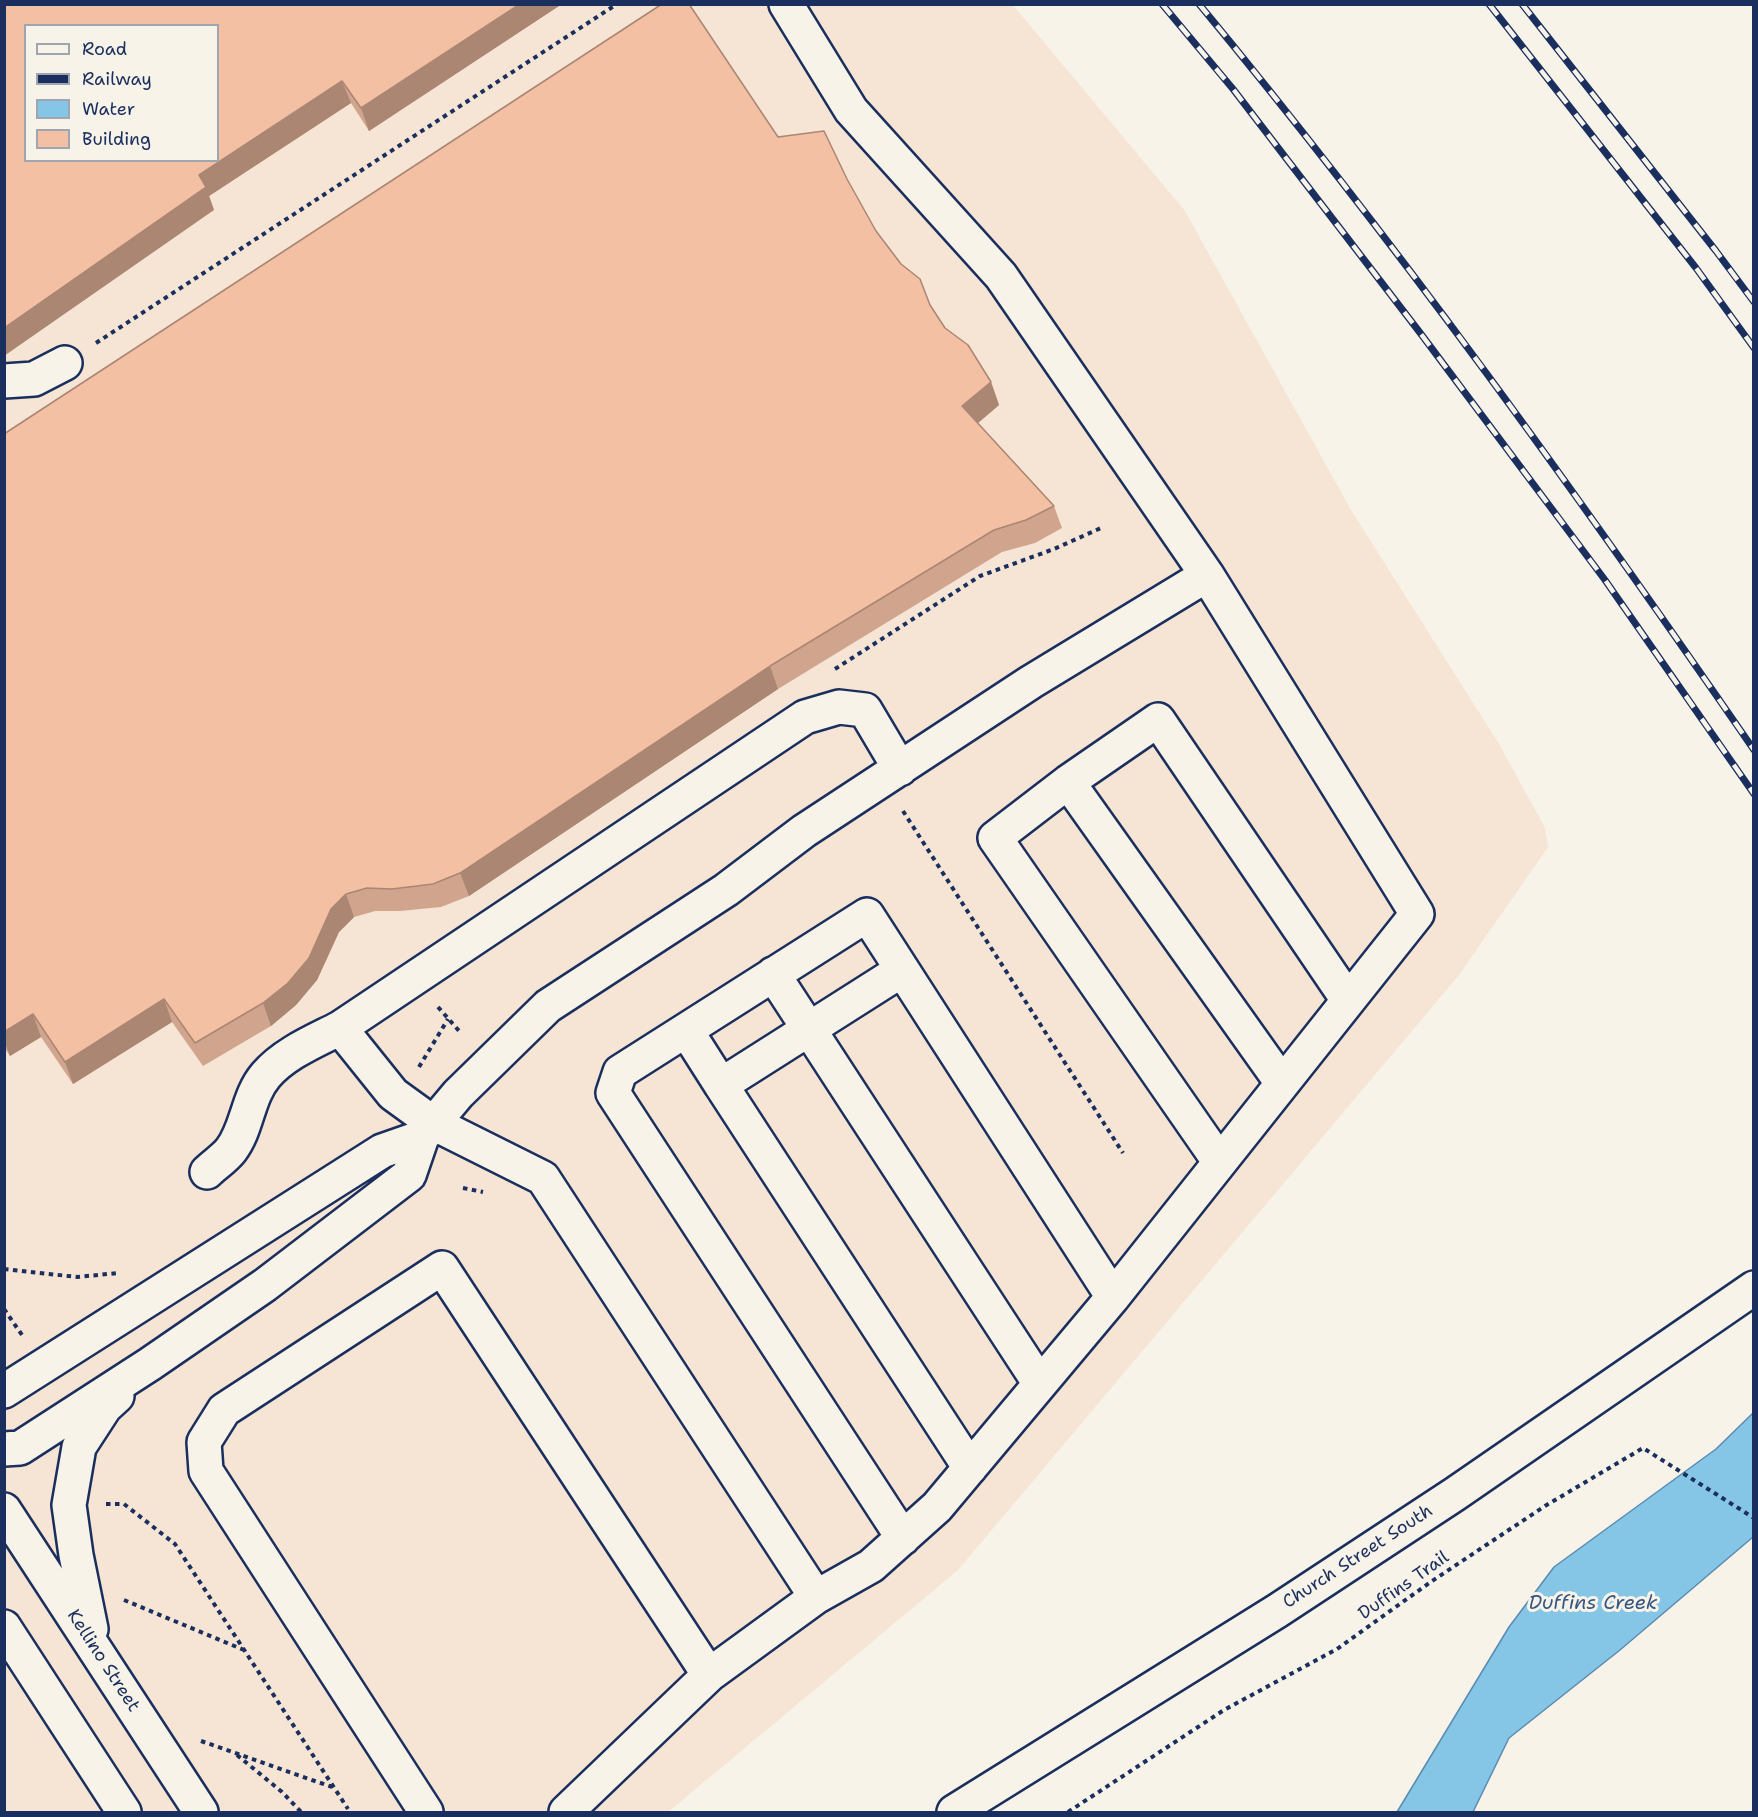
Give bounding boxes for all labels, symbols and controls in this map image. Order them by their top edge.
legend [24,24,219,162]
text: Road [82,37,127,61]
text: Railway [82,67,152,91]
text: Water [82,97,135,121]
text: Building [82,127,151,151]
street label: Church Street South [1279,1500,1437,1614]
street label: Duffins Trail [1355,1547,1453,1625]
water label: Duffins Creek [1528,1592,1658,1616]
street label: Kellino Street [62,1606,144,1716]

